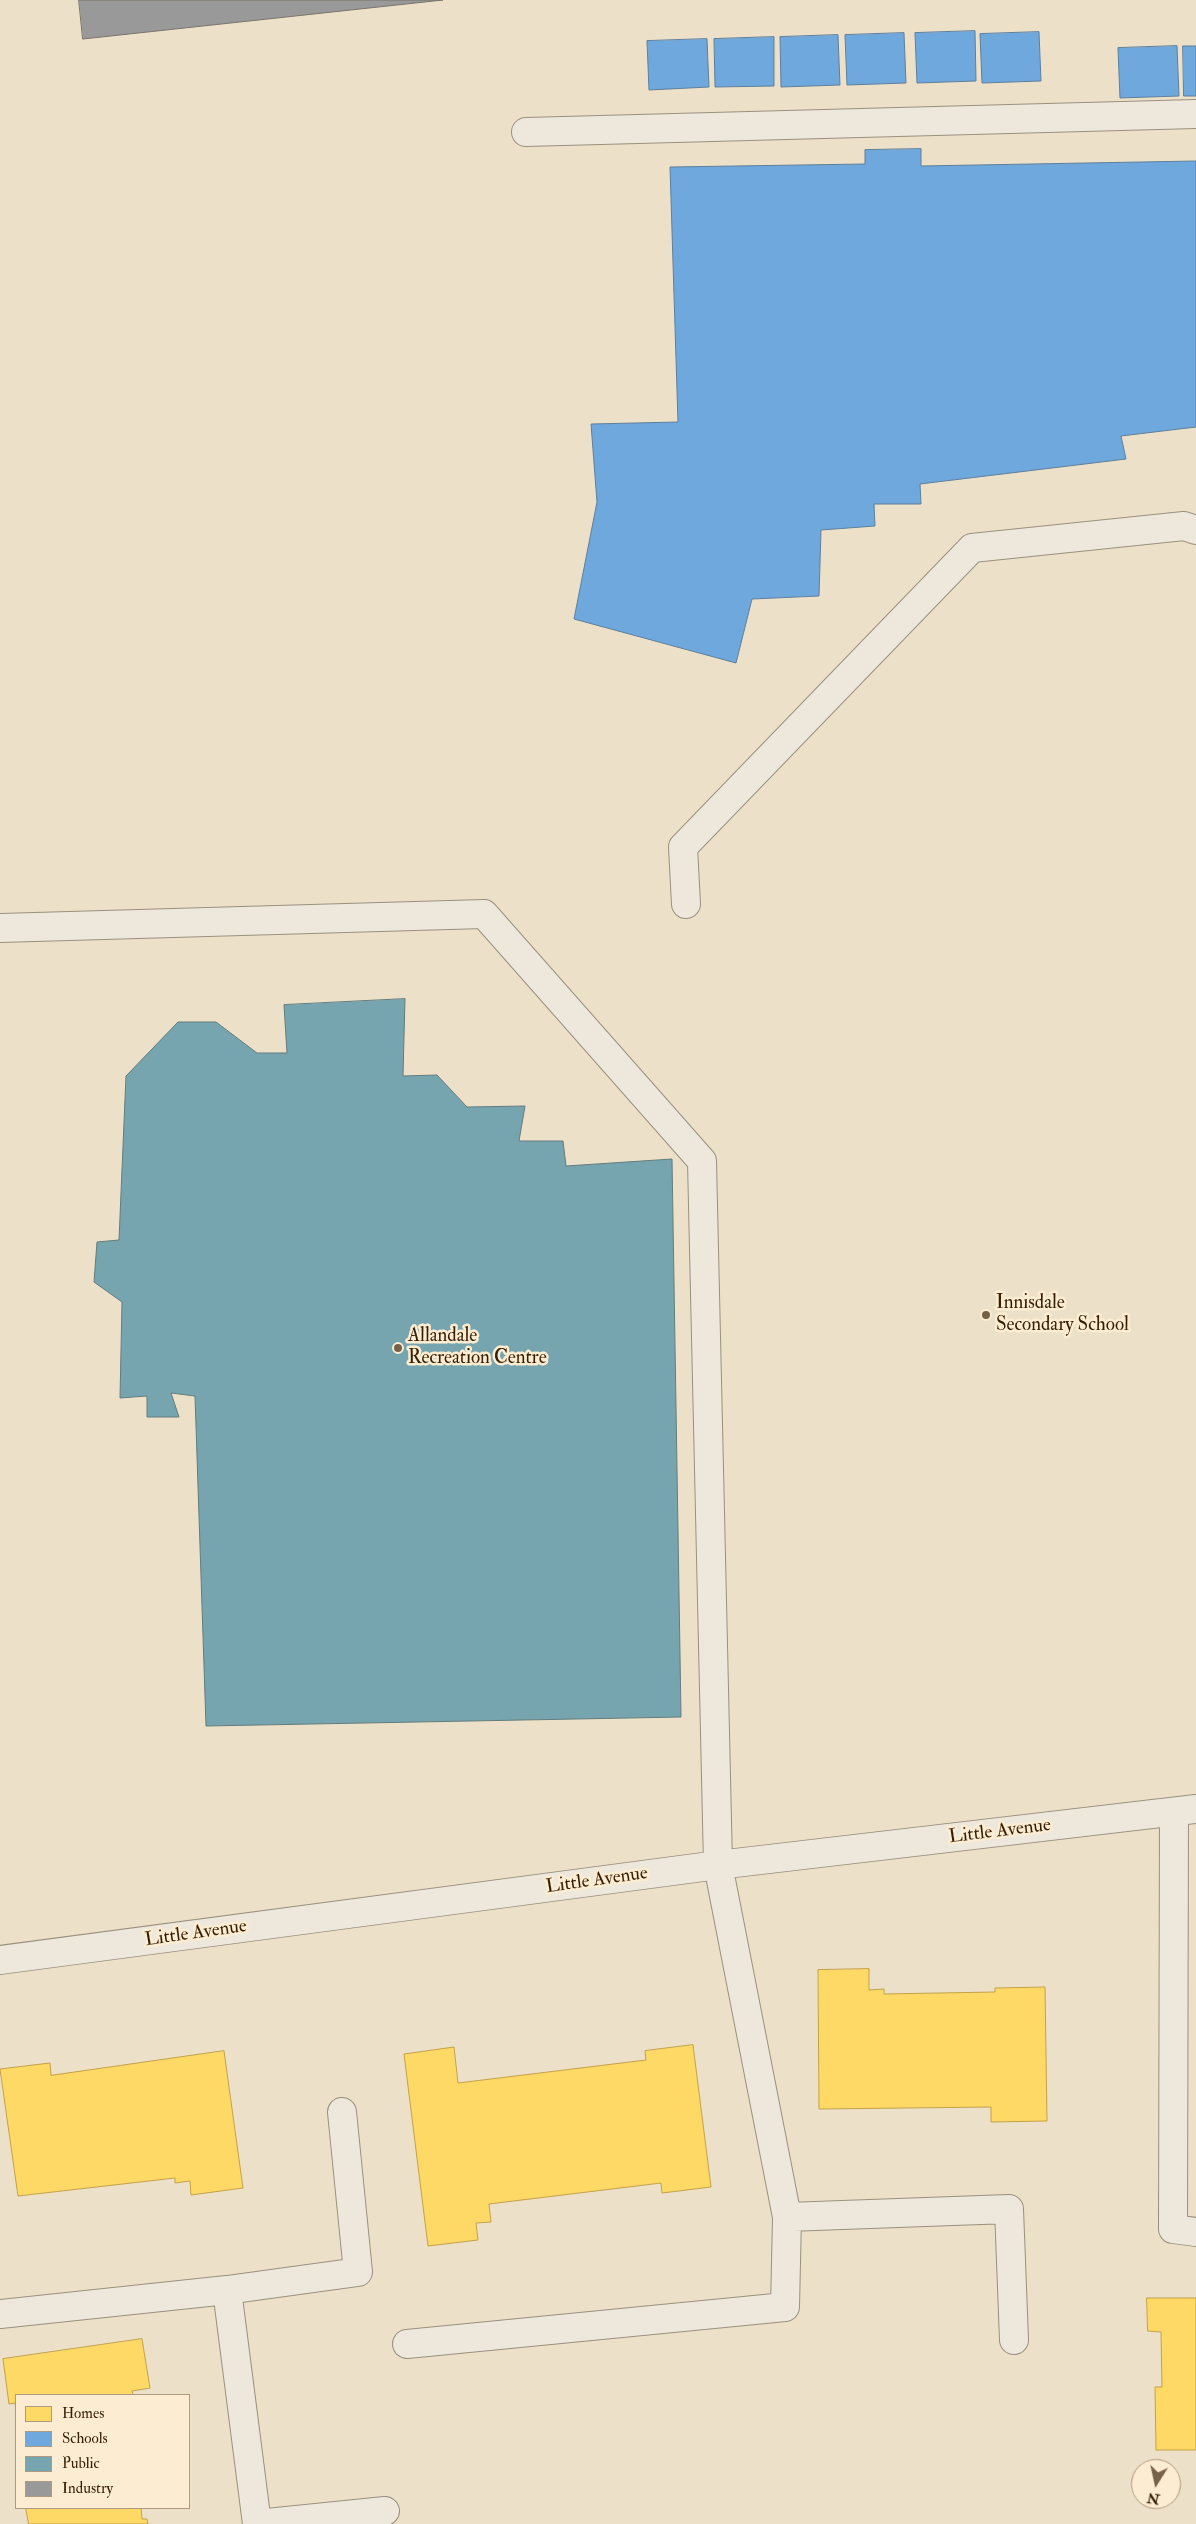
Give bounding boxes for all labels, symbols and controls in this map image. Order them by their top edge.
place label: Innisdale Secondary School [996,1293,1129,1337]
marker: Innisdale Secondary School [980,1309,992,1321]
place label: Allandale Recreation Centre [408,1326,547,1370]
marker: Allandale Recreation Centre [392,1342,404,1354]
street label: Little Avenue [948,1814,1052,1850]
street label: Little Avenue [545,1863,649,1899]
street label: Little Avenue [144,1916,248,1952]
legend [15,2394,190,2509]
text: Homes [62,2404,104,2423]
text: Schools [62,2429,108,2448]
text: Public [62,2454,100,2473]
north arrow [1131,2459,1181,2509]
text: Industry [62,2479,113,2498]
text: N [1146,2489,1161,2508]

